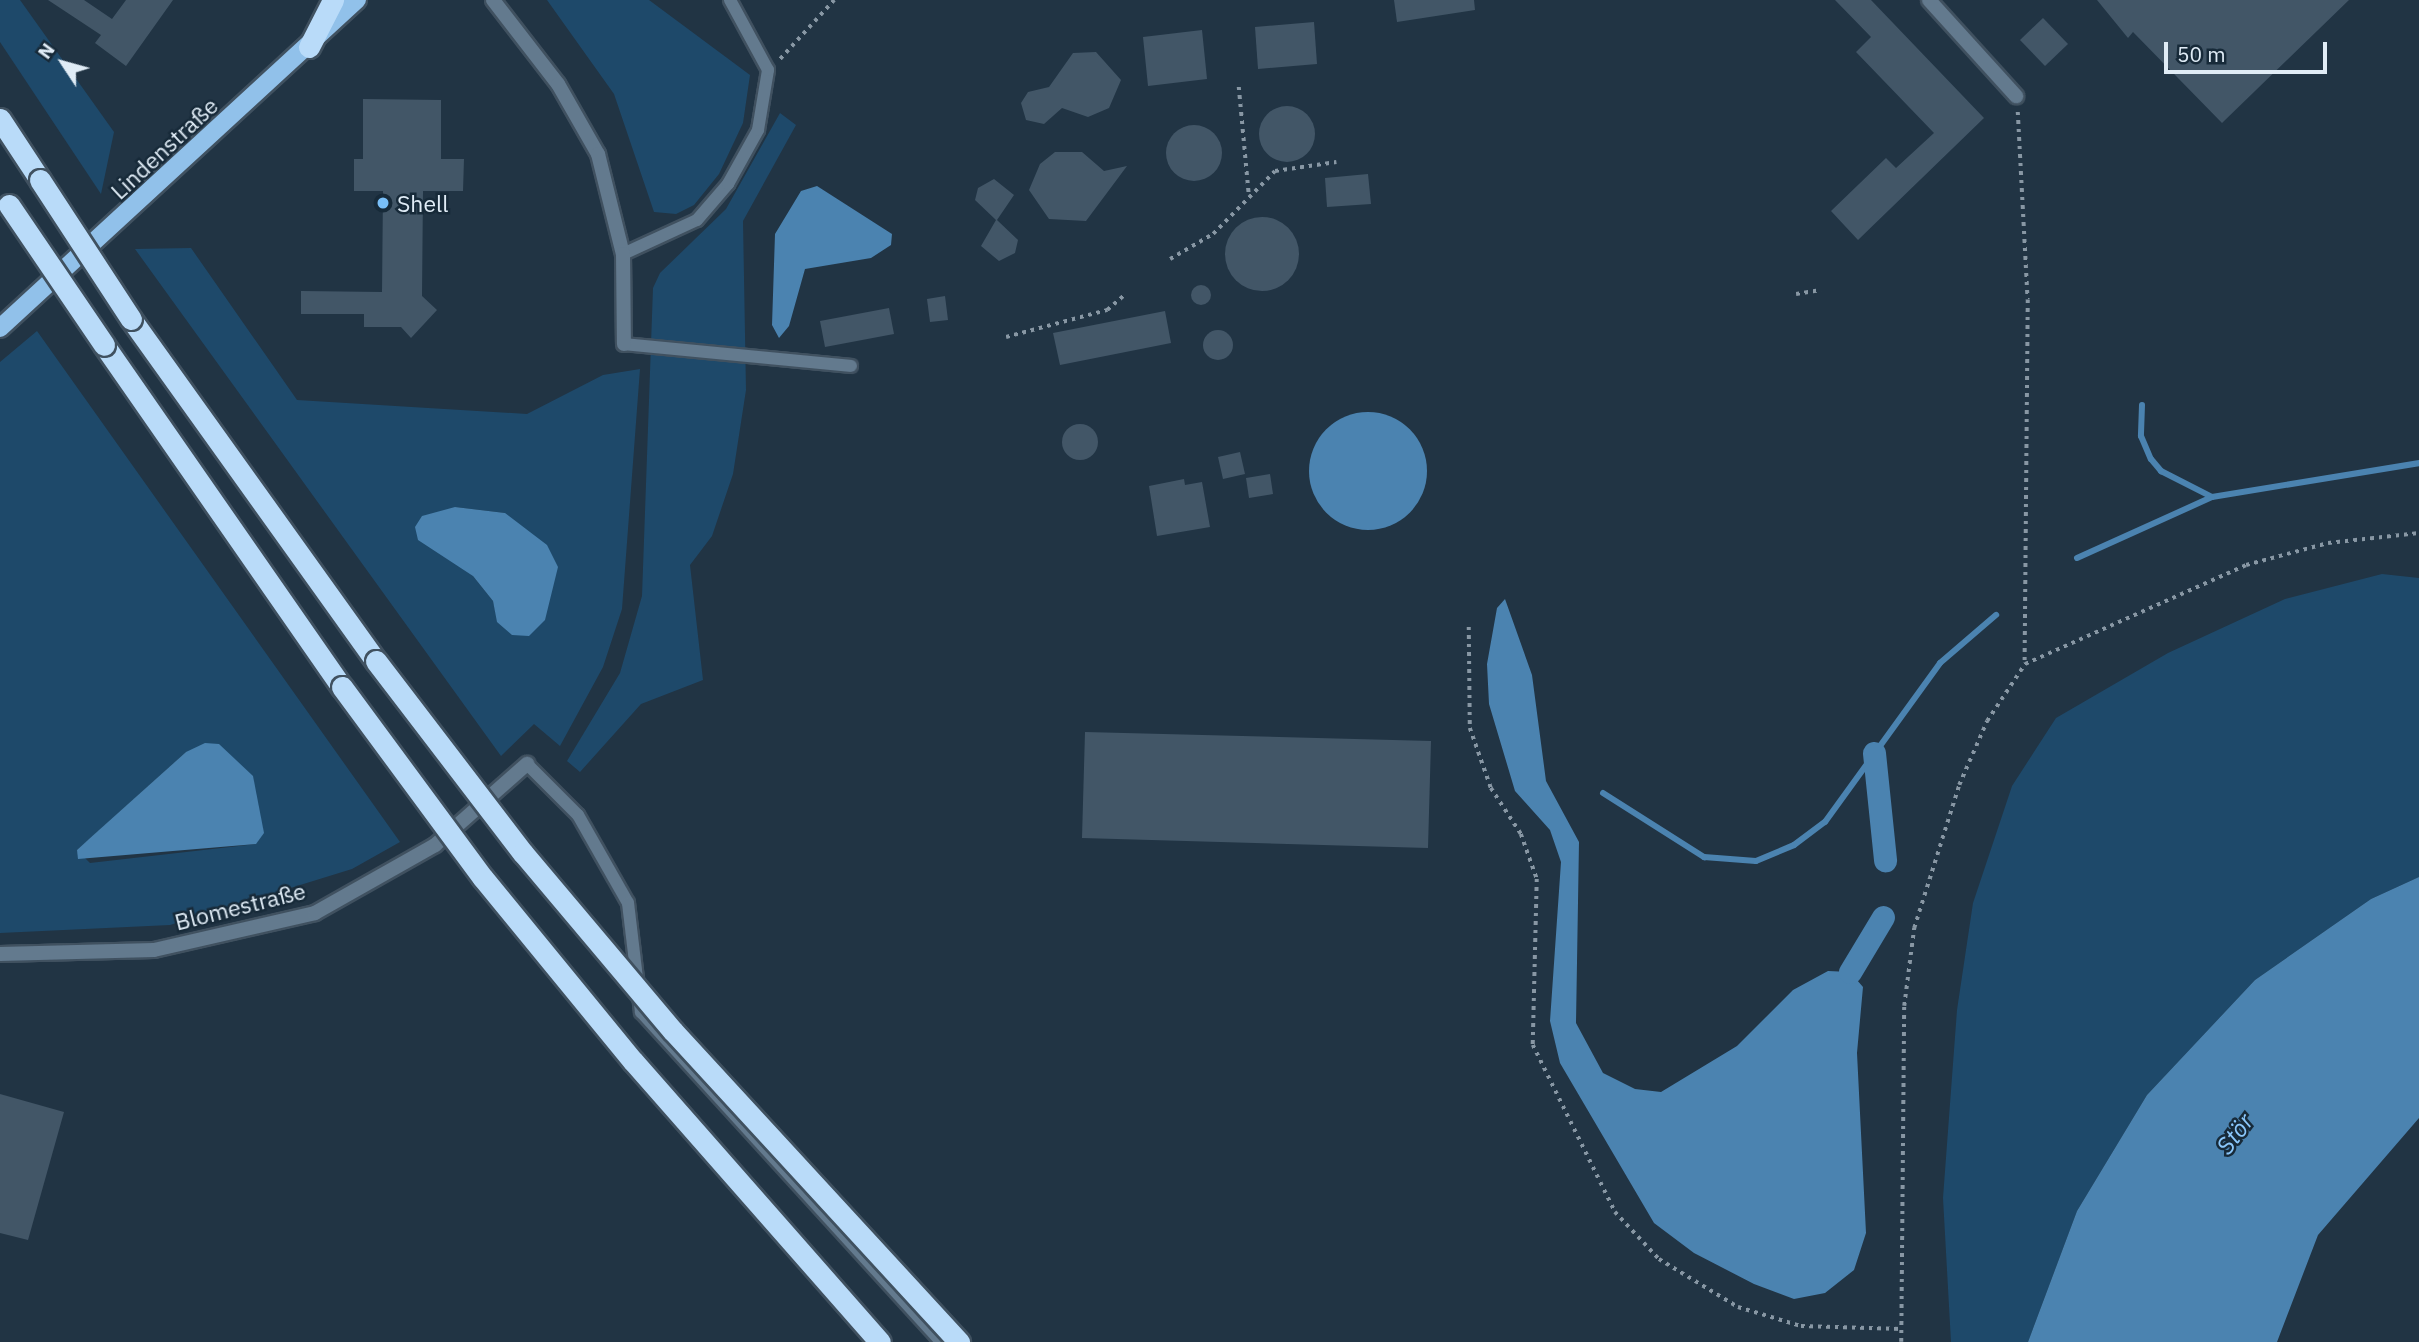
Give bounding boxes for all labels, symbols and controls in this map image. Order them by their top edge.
north arrow [28,28,98,98]
scale bar [2167,28,2330,72]
text: N [32,38,60,63]
text: 50 m [2177,40,2226,68]
street label: Lindenstraße [105,91,223,205]
place label: Shell [397,189,448,217]
marker: Shell [375,195,391,211]
street label: Blomestraße [172,876,308,936]
water label: Stör [2210,1108,2260,1160]

